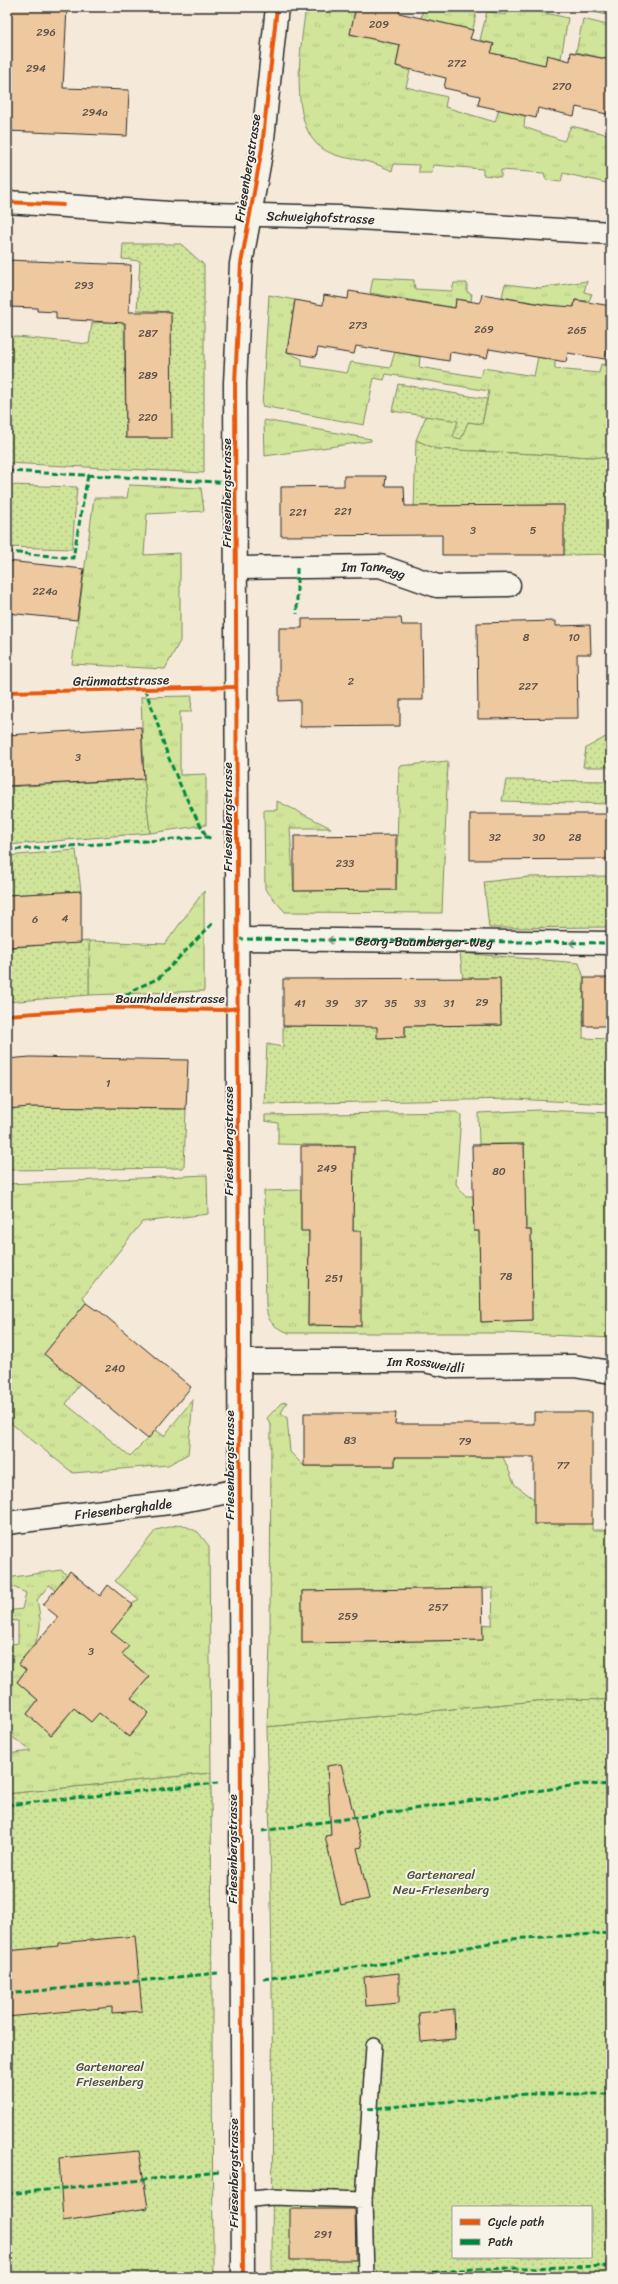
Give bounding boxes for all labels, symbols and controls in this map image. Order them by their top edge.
house number: 209 [369,15,389,34]
house number: 296 [36,23,56,42]
house number: 272 [448,54,467,73]
house number: 294 [26,59,46,78]
house number: 270 [552,77,572,96]
house number: 294a [82,103,108,122]
street label: Friesenbergstrasse [228,112,267,224]
street label: Schweighofstrasse [266,204,376,231]
house number: 293 [74,276,94,295]
house number: 273 [349,316,367,335]
house number: 269 [474,320,494,339]
house number: 265 [567,321,587,340]
house number: 287 [138,324,158,343]
house number: 289 [138,366,158,385]
house number: 220 [138,408,158,427]
street label: Friesenbergstrasse [215,438,238,548]
house number: 221 [334,502,352,521]
house number: 221 [289,503,307,522]
house number: 3 [470,521,476,540]
house number: 5 [530,521,537,540]
street label: Im Tannegg [340,555,409,586]
house number: 224a [32,582,58,601]
house number: 8 [523,628,530,647]
house number: 10 [568,628,580,647]
street label: Grünmattstrasse [73,668,169,693]
house number: 2 [348,672,355,691]
house number: 227 [519,677,538,696]
house number: 3 [75,748,81,767]
street label: Friesenbergstrasse [216,762,239,872]
house number: 32 [489,828,502,847]
house number: 30 [533,828,546,847]
house number: 28 [569,828,582,847]
house number: 233 [336,854,354,873]
house number: 4 [62,909,69,928]
house number: 6 [32,910,38,929]
street label: Georg-Baumberger-Weg [355,929,493,954]
one-way arrow [327,935,333,944]
one-way arrow [569,939,575,947]
street label: Baumhaldenstrasse [115,987,225,1010]
house number: 29 [475,993,489,1012]
house number: 41 [294,994,306,1013]
house number: 39 [326,994,339,1013]
house number: 37 [355,994,368,1013]
house number: 35 [385,994,398,1013]
house number: 33 [414,994,426,1013]
house number: 31 [444,994,455,1013]
house number: 1 [106,1074,111,1093]
street label: Friesenbergstrasse [217,1086,240,1196]
house number: 249 [317,1159,337,1178]
house number: 80 [492,1162,506,1181]
house number: 78 [500,1267,513,1286]
house number: 251 [325,1269,343,1288]
street label: Im Rossweidli [386,1350,465,1379]
house number: 240 [105,1359,125,1378]
street label: Friesenbergstrasse [218,1410,241,1520]
house number: 83 [344,1431,356,1450]
house number: 79 [458,1432,472,1451]
house number: 77 [557,1456,570,1475]
street label: Friesenberghalde [73,1492,173,1527]
house number: 257 [428,1598,448,1617]
house number: 259 [338,1607,358,1626]
house number: 3 [88,1642,94,1661]
street label: Friesenbergstrasse [221,1794,244,1904]
park label: Gartenareal Neu-Friesenberg [393,1863,490,1901]
park label: Gartenareal Friesenberg [76,2055,144,2093]
street label: Friesenbergstrasse [222,2118,245,2228]
legend [452,2206,592,2258]
text: Cycle path [488,2211,544,2233]
house number: 291 [314,2225,332,2244]
text: Path [488,2231,513,2253]

